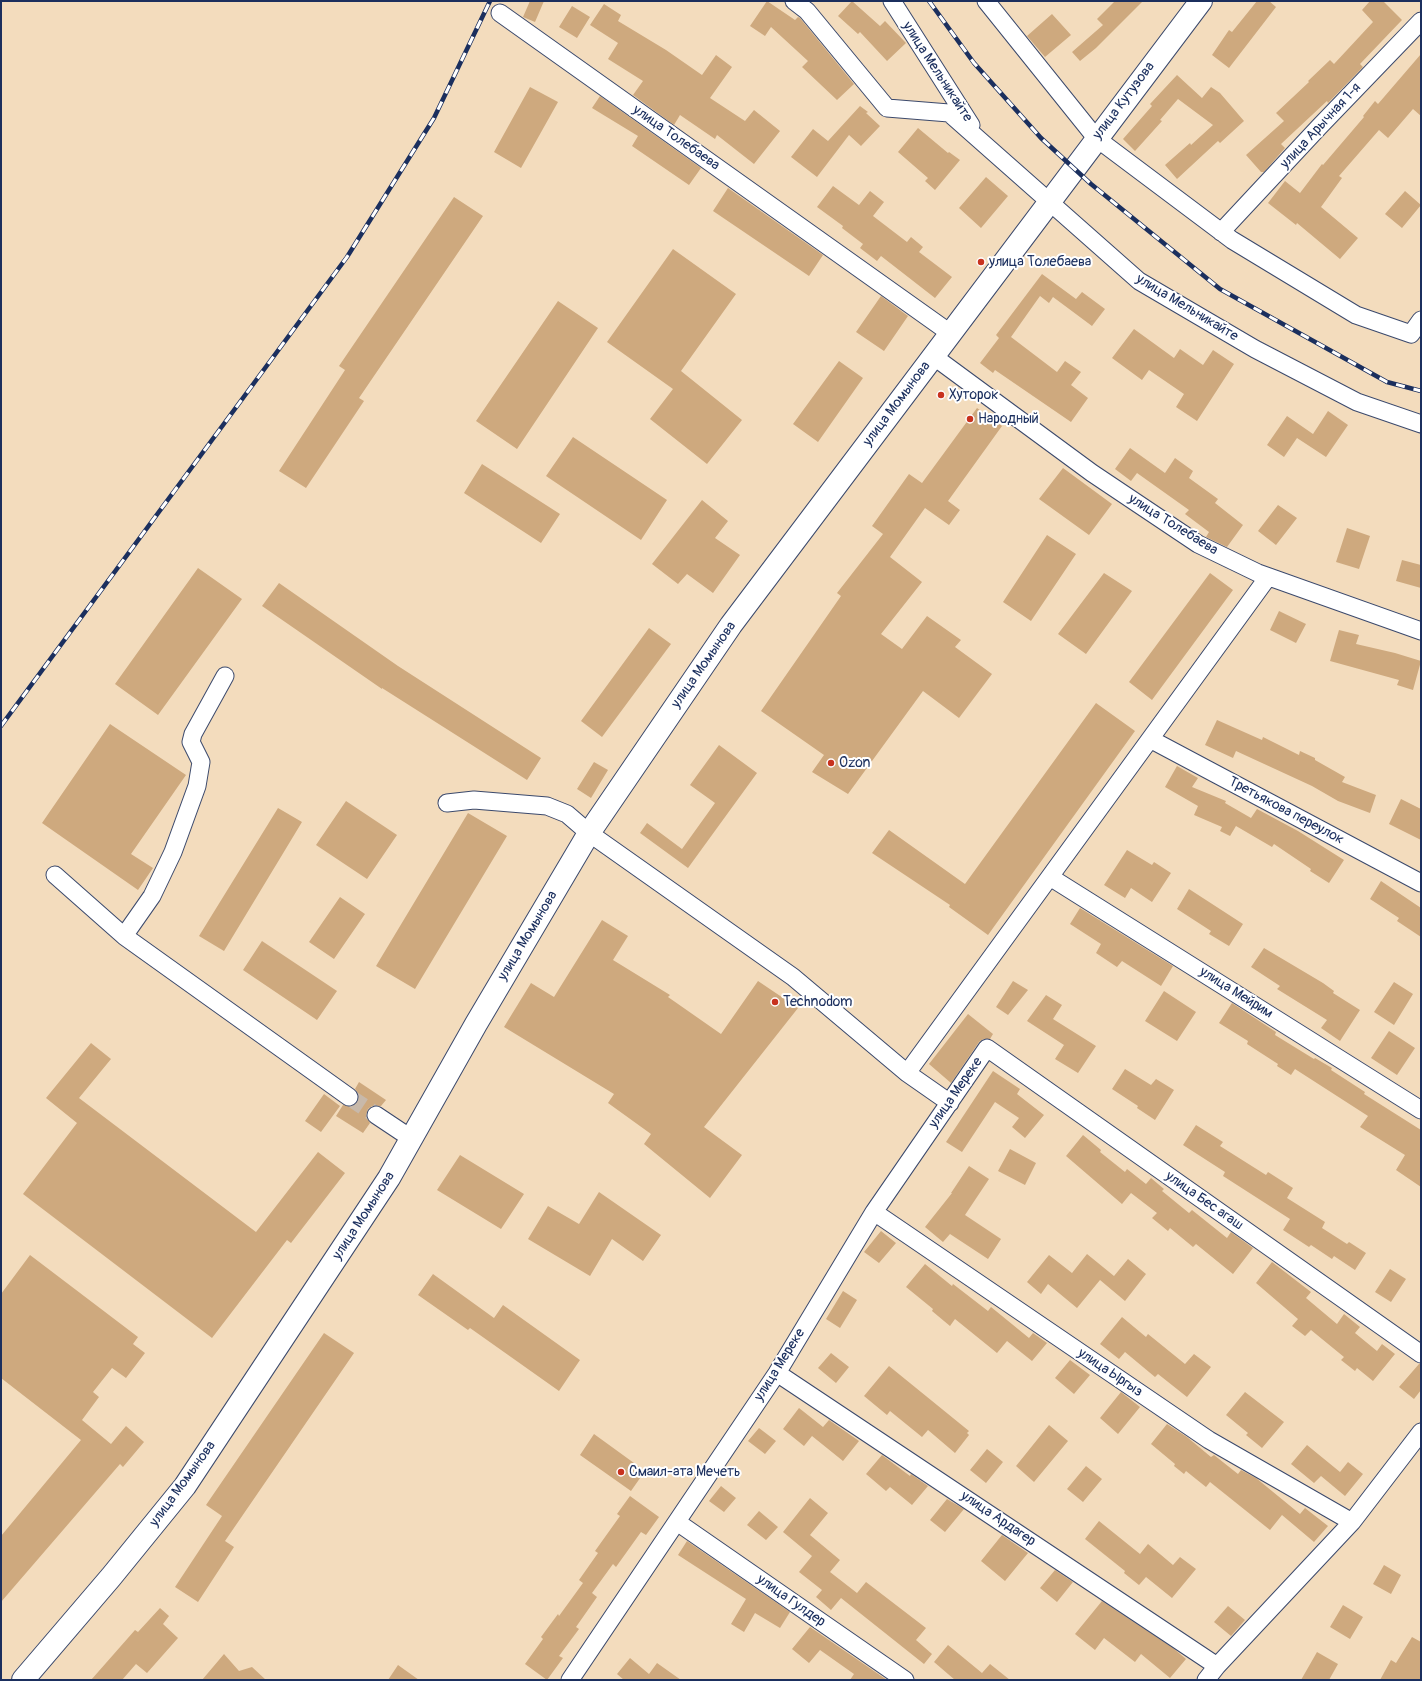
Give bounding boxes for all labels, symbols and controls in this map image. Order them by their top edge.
street label: улица Мельникайте [898,19,976,125]
street label: улица Кутузова [1089,59,1159,143]
street label: улица Арычная 1-я [1277,80,1365,172]
street label: улица Толебаева [629,102,723,174]
place label: улица Толебаева [989,254,1091,270]
marker: улица Толебаева [976,257,986,267]
street label: улица Мельникайте [1133,271,1241,345]
street label: улица Момынова [860,358,934,450]
place label: Хуторок [949,387,998,403]
marker: Хуторок [936,390,946,400]
place label: Народный [978,411,1039,427]
marker: Народный [965,414,975,424]
street label: улица Толебаева [1125,491,1221,559]
street label: улица Момынова [668,619,740,711]
place label: Ozon [839,755,870,771]
marker: Ozon [826,758,836,768]
street label: Третьякова переулок [1225,774,1347,848]
street label: улица Момынова [495,888,561,984]
street label: улица Мейрим [1196,964,1276,1022]
place label: Technodom [783,994,852,1010]
marker: Technodom [770,997,780,1007]
street label: улица Мереке [925,1054,987,1132]
street label: улица Бес агаш [1162,1168,1246,1234]
street label: улица Момынова [329,1169,399,1263]
street label: улица Мереке [751,1326,809,1404]
street label: улица Ыргыз [1074,1345,1146,1401]
street label: улица Момынова [146,1438,220,1530]
place label: Смаил-ата Мечеть [629,1464,740,1480]
marker: Смаил-ата Мечеть [616,1467,626,1477]
street label: улица Ардагер [957,1488,1039,1550]
street label: улица Гулдер [753,1571,829,1631]

